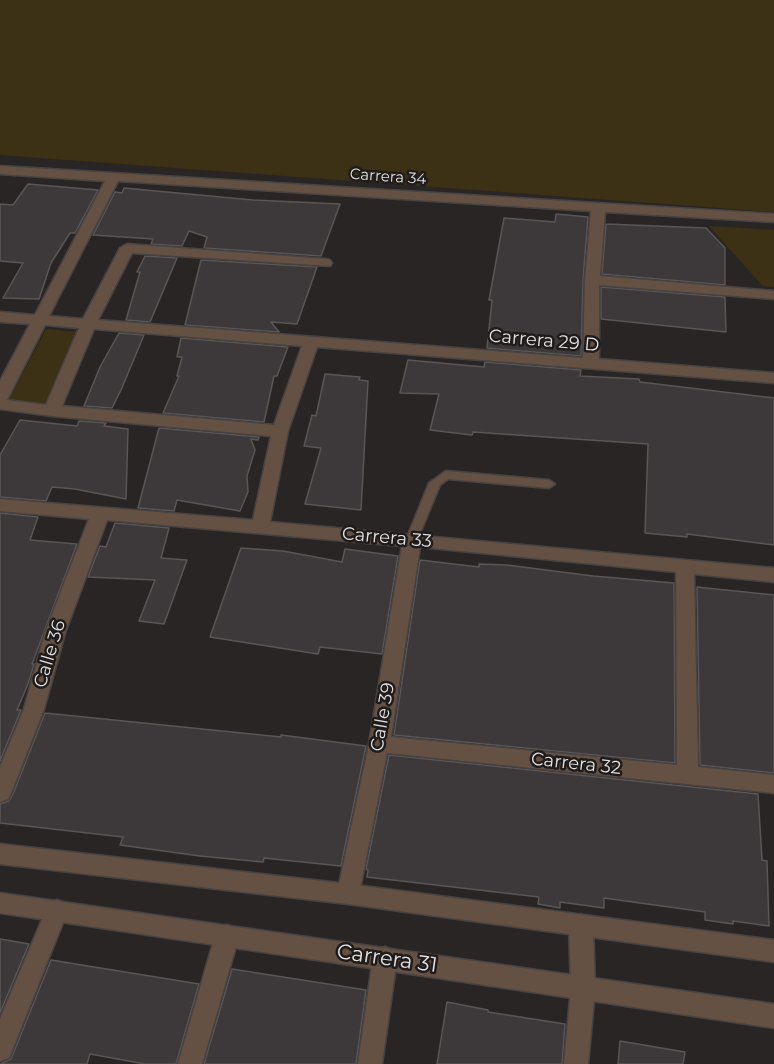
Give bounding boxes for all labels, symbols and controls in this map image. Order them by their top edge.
street label: Carrera 34 [349,165,427,189]
street label: Carrera 29 D [488,325,600,357]
street label: Carrera 33 [341,523,433,553]
street label: Calle 36 [29,618,71,690]
street label: Calle 39 [366,681,400,753]
street label: Carrera 32 [530,749,622,779]
street label: Carrera 31 [335,939,439,979]

